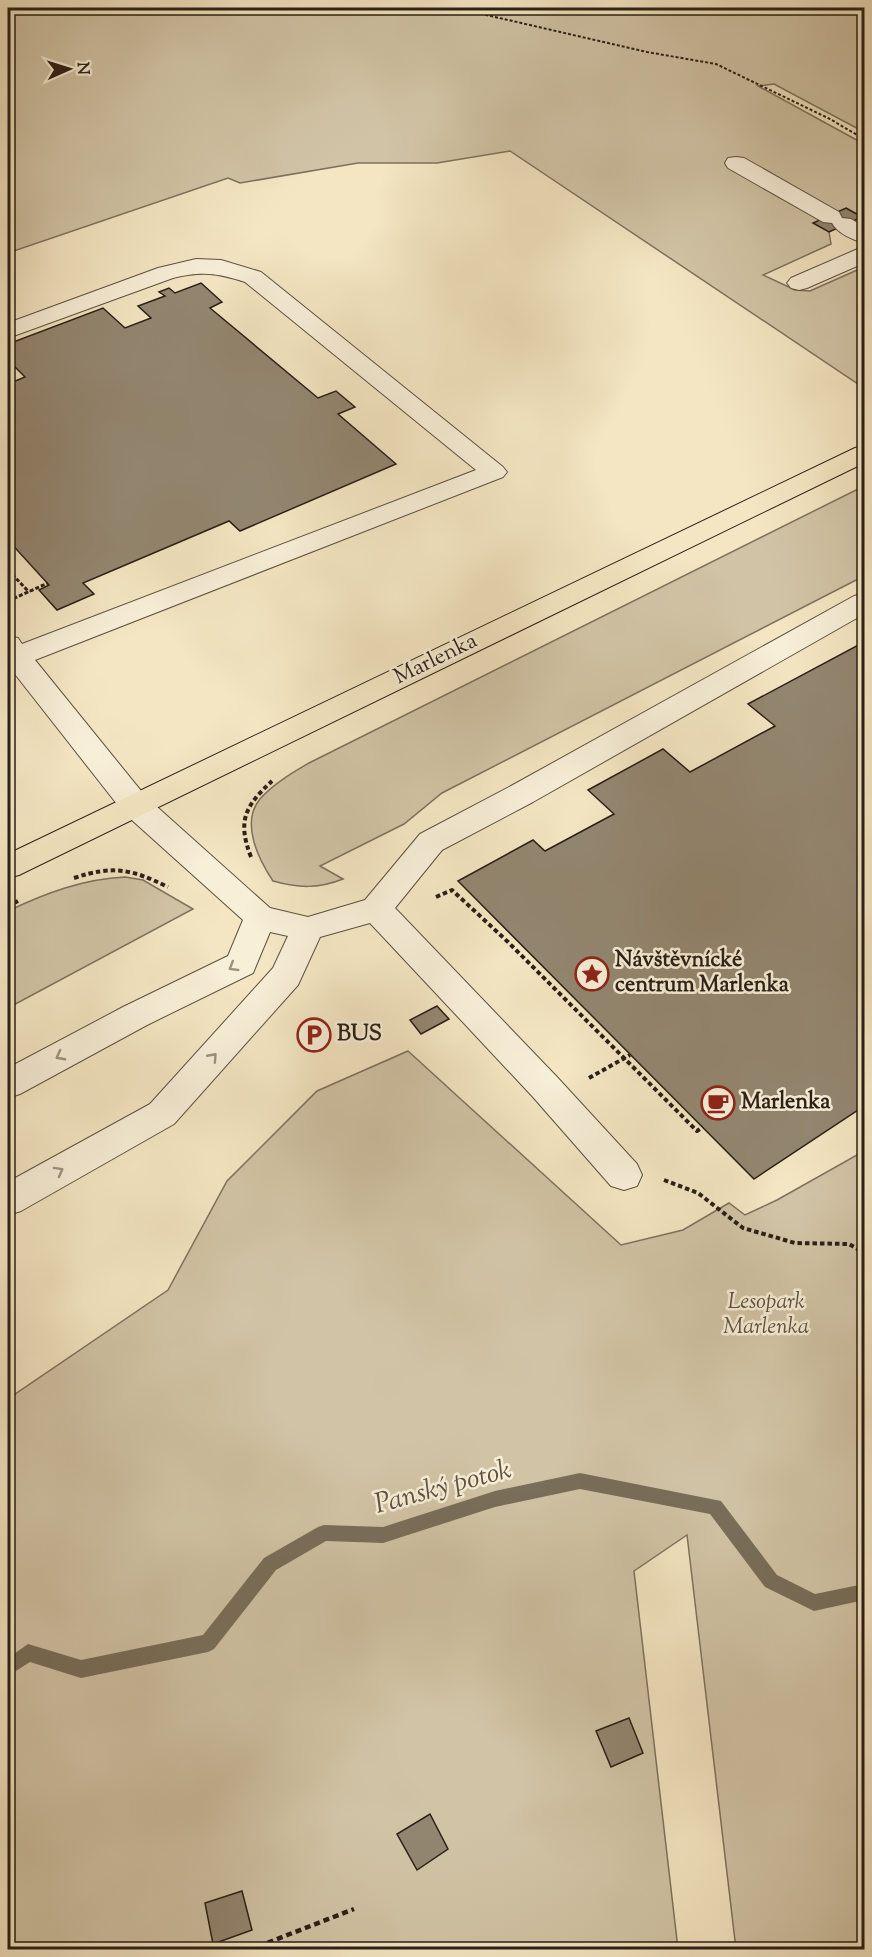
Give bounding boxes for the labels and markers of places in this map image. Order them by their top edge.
place label: Návštěvnícké centrum Marlenka [615,945,790,1002]
place icon: Návštěvnícké centrum Marlenka [574,956,610,992]
parking icon: BUS [296,1017,332,1053]
place label: BUS [337,1019,382,1051]
cafe icon: Marlenka [700,1085,736,1121]
place label: Marlenka [741,1087,831,1119]

